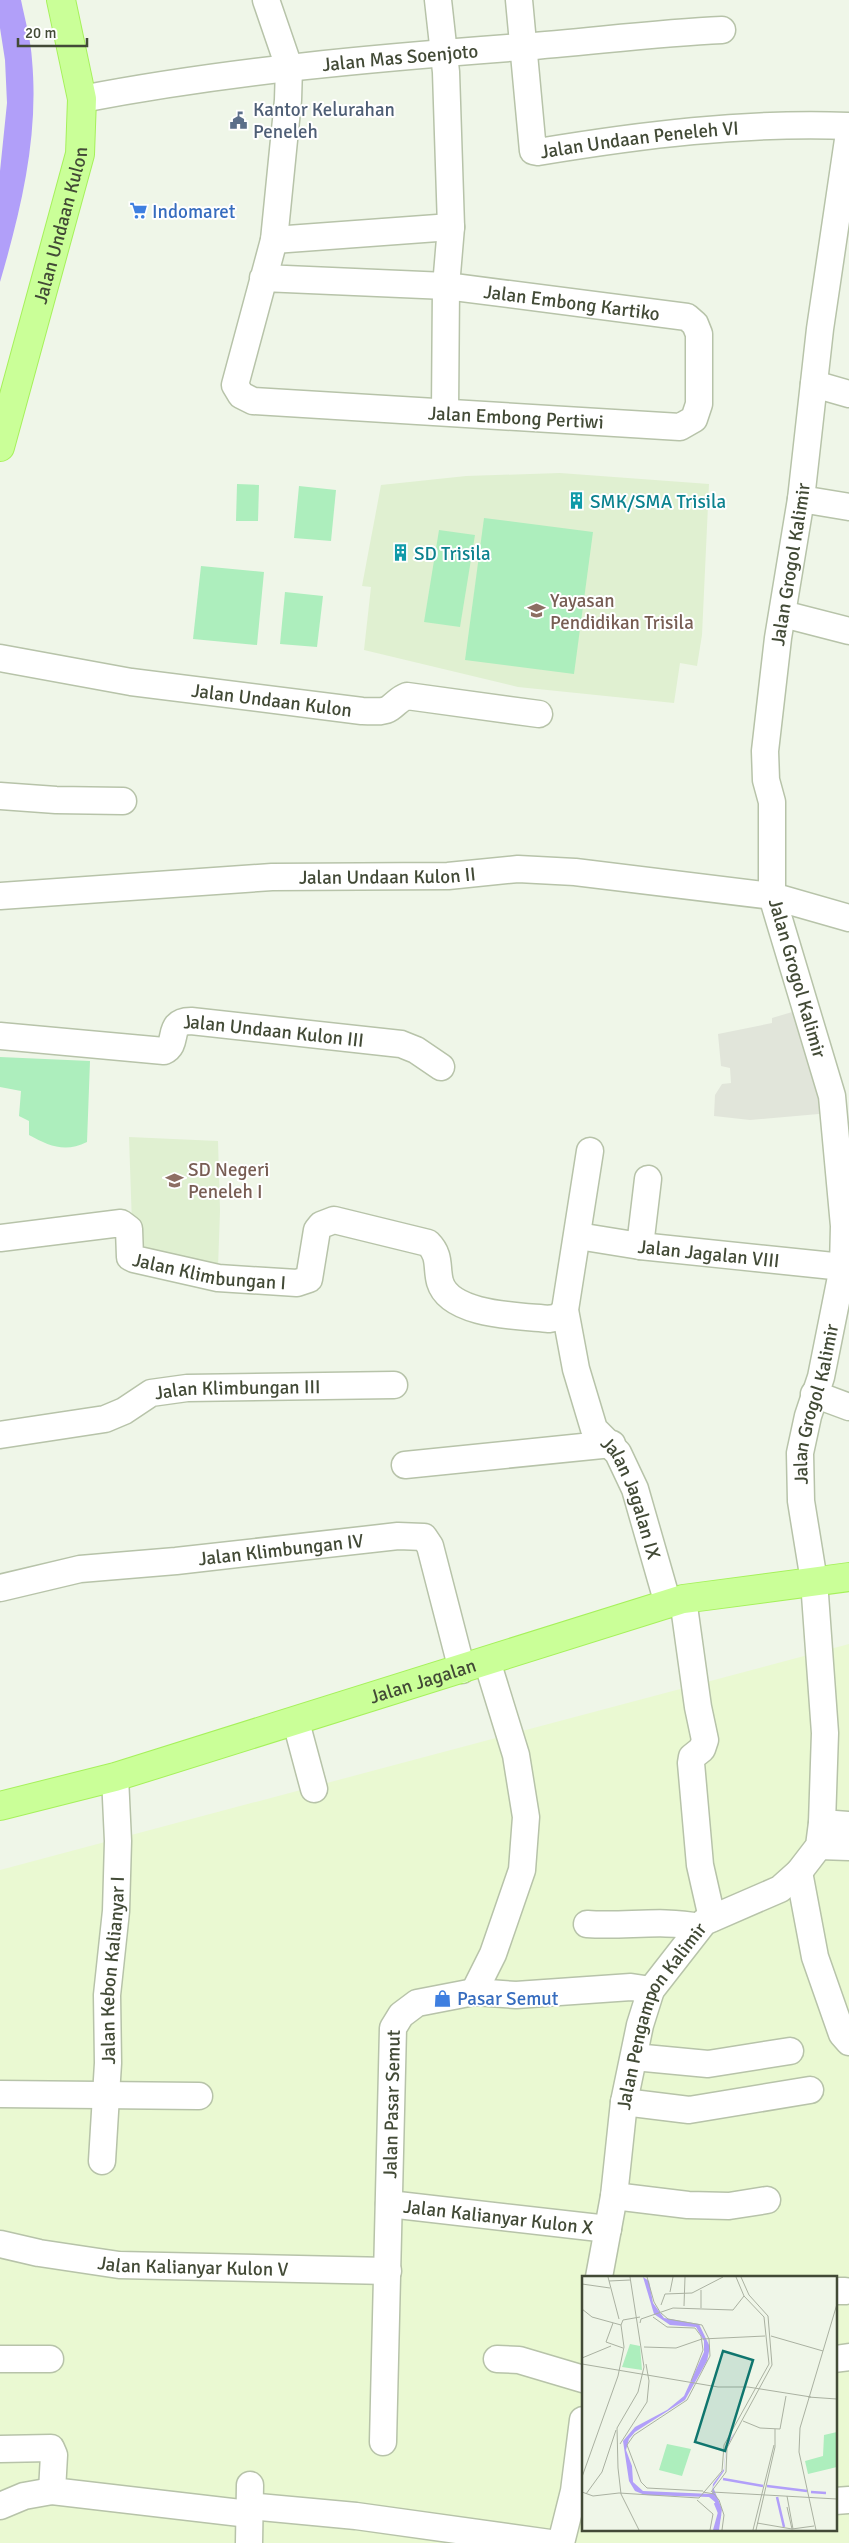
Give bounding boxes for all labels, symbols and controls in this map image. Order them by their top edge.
scale bar [18,15,86,47]
text: 20 m [25,24,56,42]
street label: Jalan Mas Soenjoto [321,39,479,77]
place label: Kantor Kelurahan Peneleh [253,98,395,144]
public building icon: Kantor Kelurahan Peneleh [229,110,249,130]
street label: Jalan Undaan Peneleh VI [538,117,740,164]
street label: Jalan Undaan Kulon [29,147,93,306]
place label: Indomaret [152,200,236,224]
supermarket icon: Indomaret [128,201,148,221]
street label: Jalan Embong Kartiko [482,280,661,326]
street label: Jalan Embong Pertiwi [428,401,604,435]
street label: Jalan Grogol Kalimir [766,482,816,647]
place label: SMK/SMA Trisila [590,490,726,514]
building icon: SMK/SMA Trisila [566,491,586,511]
place label: SD Trisila [414,542,491,566]
building icon: SD Trisila [390,543,410,563]
place label: Yayasan Pendidikan Trisila [550,589,694,635]
school or university icon: Yayasan Pendidikan Trisila [526,601,546,621]
street label: Jalan Undaan Kulon [190,679,353,723]
street label: Jalan Undaan Kulon II [299,862,477,890]
street label: Jalan Grogol Kalimir [763,896,831,1061]
street label: Jalan Undaan Kulon III [181,1010,365,1053]
place label: SD Negeri Peneleh I [188,1158,269,1204]
school or university icon: SD Negeri Peneleh I [164,1170,184,1190]
street label: Jalan Jagalan VIII [637,1235,781,1273]
street label: Jalan Klimbungan I [130,1248,287,1295]
street label: Jalan Grogol Kalimir [789,1322,844,1485]
street label: Jalan Klimbungan III [153,1375,321,1405]
street label: Jalan Jagalan IX [595,1432,666,1562]
street label: Jalan Klimbungan IV [197,1529,365,1571]
street label: Jalan Jagalan [367,1654,479,1710]
street label: Jalan Kebon Kalianyar I [96,1876,130,2065]
street label: Jalan Pengampon Kalimir [612,1918,712,2111]
place label: Pasar Semut [457,1987,559,2011]
shop icon: Pasar Semut [433,1988,453,2008]
street label: Jalan Pasar Semut [378,2029,406,2179]
street label: Jalan Kalianyar Kulon X [402,2195,594,2240]
street label: Jalan Kalianyar Kulon V [96,2251,289,2282]
inset map [582,2276,836,2530]

